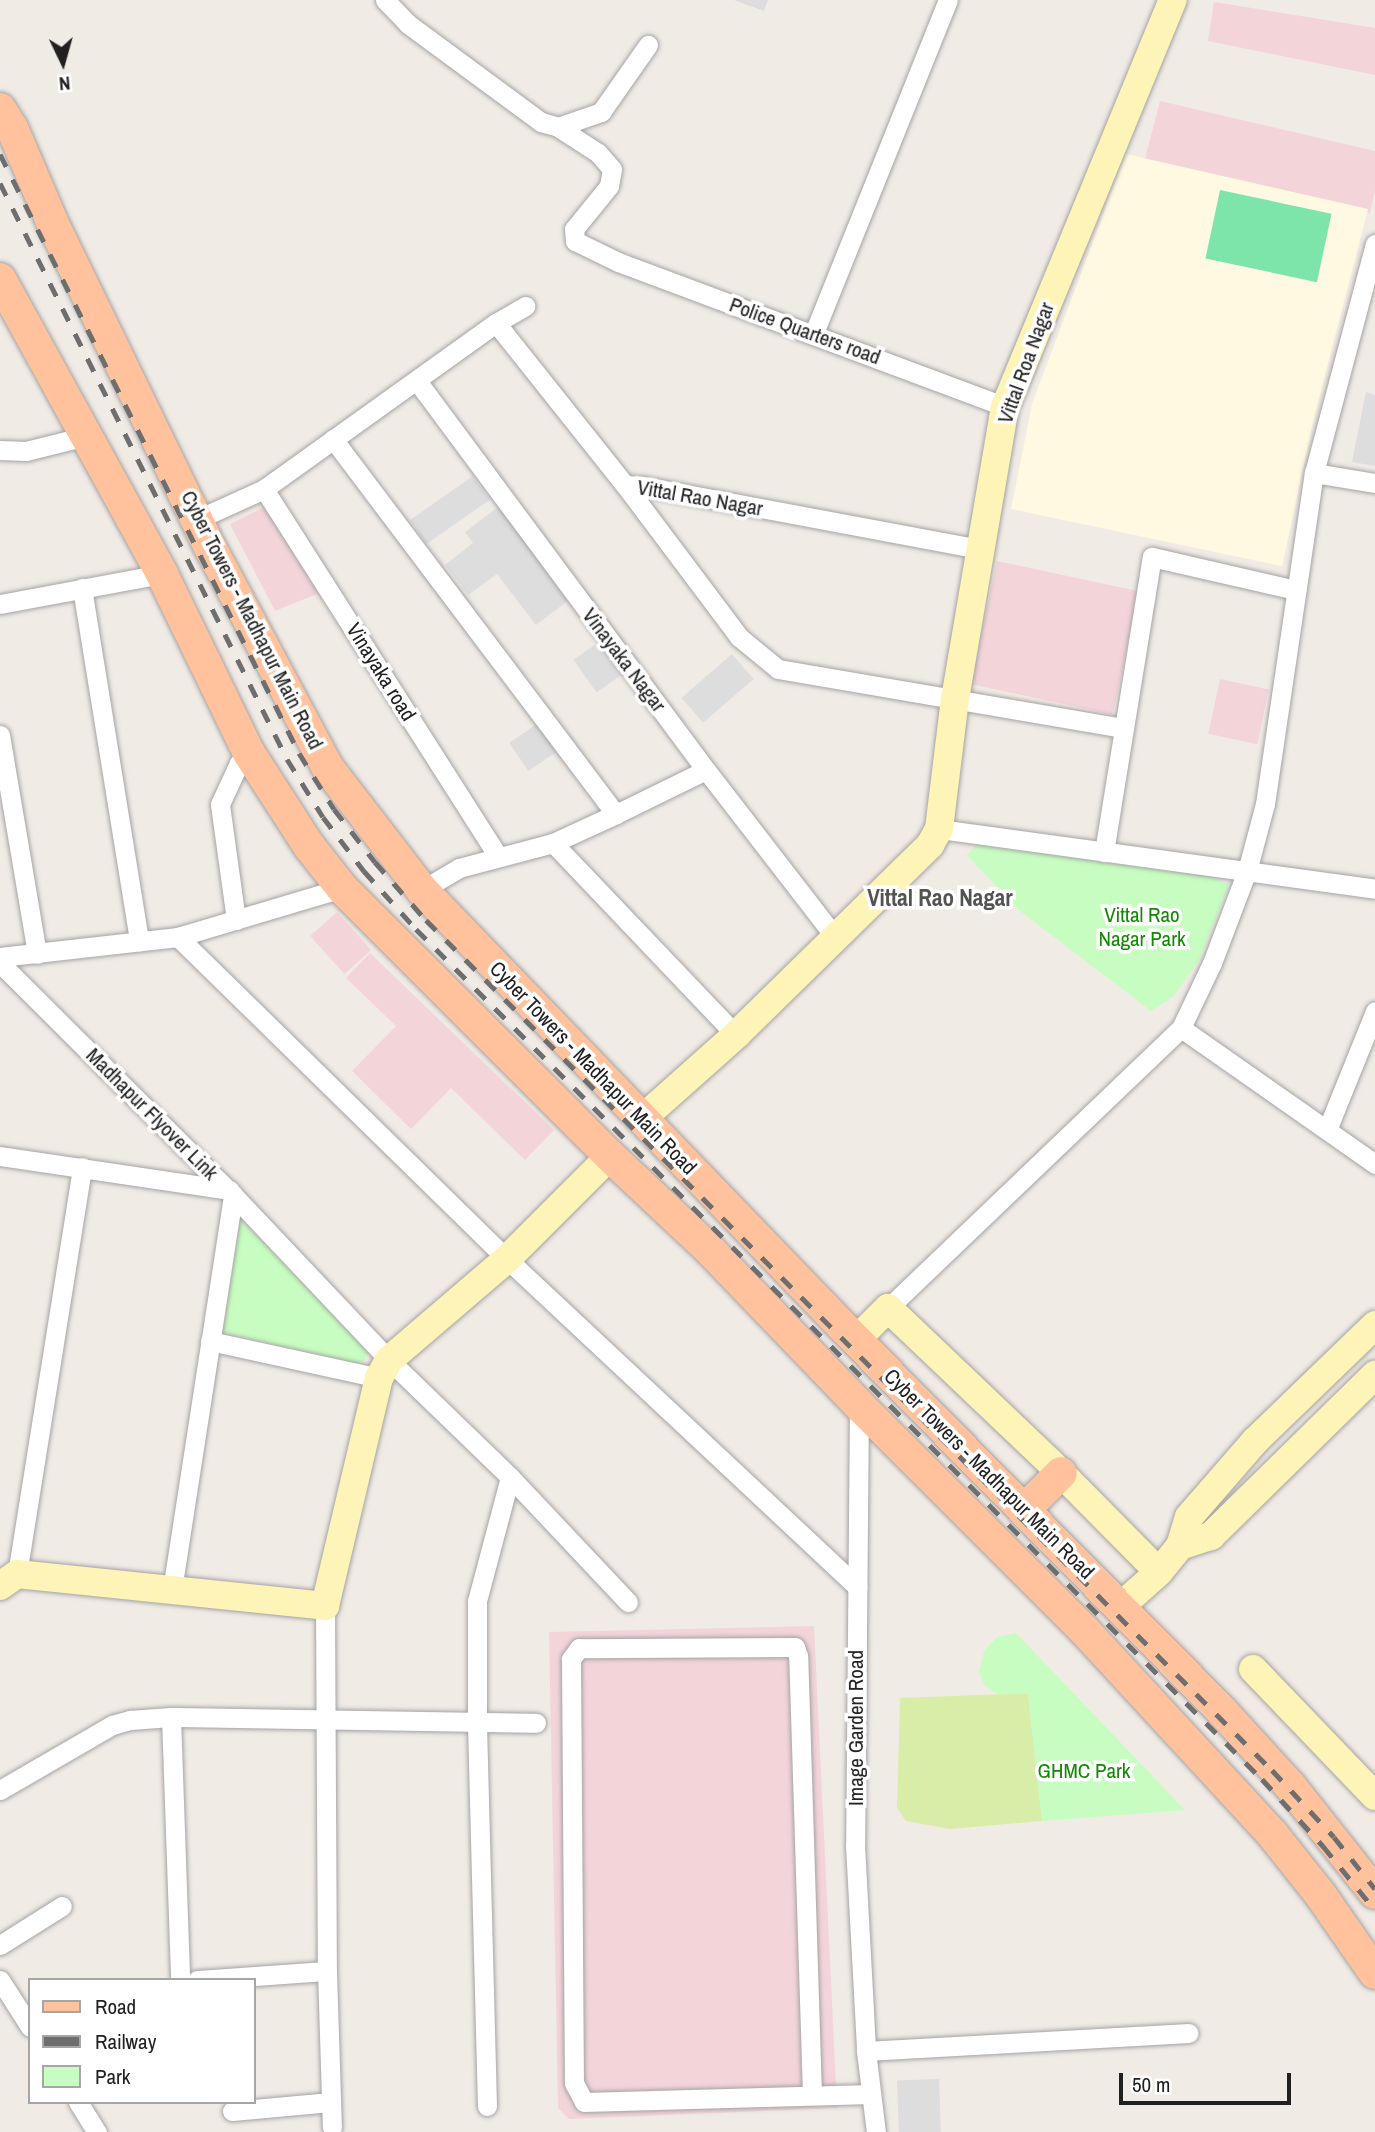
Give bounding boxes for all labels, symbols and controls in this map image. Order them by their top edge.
north arrow [28,28,98,98]
text: N [58,70,72,97]
street label: Police Quarters road [726,292,884,370]
street label: Vittal Roa Nagar [992,299,1060,427]
street label: Vittal Rao Nagar [635,475,765,521]
street label: Cyber Towers - Madhapur Main Road [176,486,328,754]
street label: Vinayaka Nagar [577,603,671,717]
street label: Vinayaka road [341,618,421,726]
district label: Vittal Rao Nagar [867,884,1013,912]
park label: Vittal Rao Nagar Park [1098,902,1186,952]
street label: Cyber Towers - Madhapur Main Road [484,956,702,1180]
street label: Madhapur Flyover Link [81,1043,223,1185]
street label: Cyber Towers - Madhapur Main Road [879,1364,1099,1584]
street label: Image Garden Road [843,1650,869,1806]
park label: GHMC Park [1038,1758,1130,1784]
legend [28,1978,256,2104]
text: Road [95,1992,136,2021]
text: Railway [95,2027,156,2056]
scale bar [1123,2058,1294,2102]
text: Park [95,2062,130,2091]
text: 50 m [1132,2070,1170,2099]

